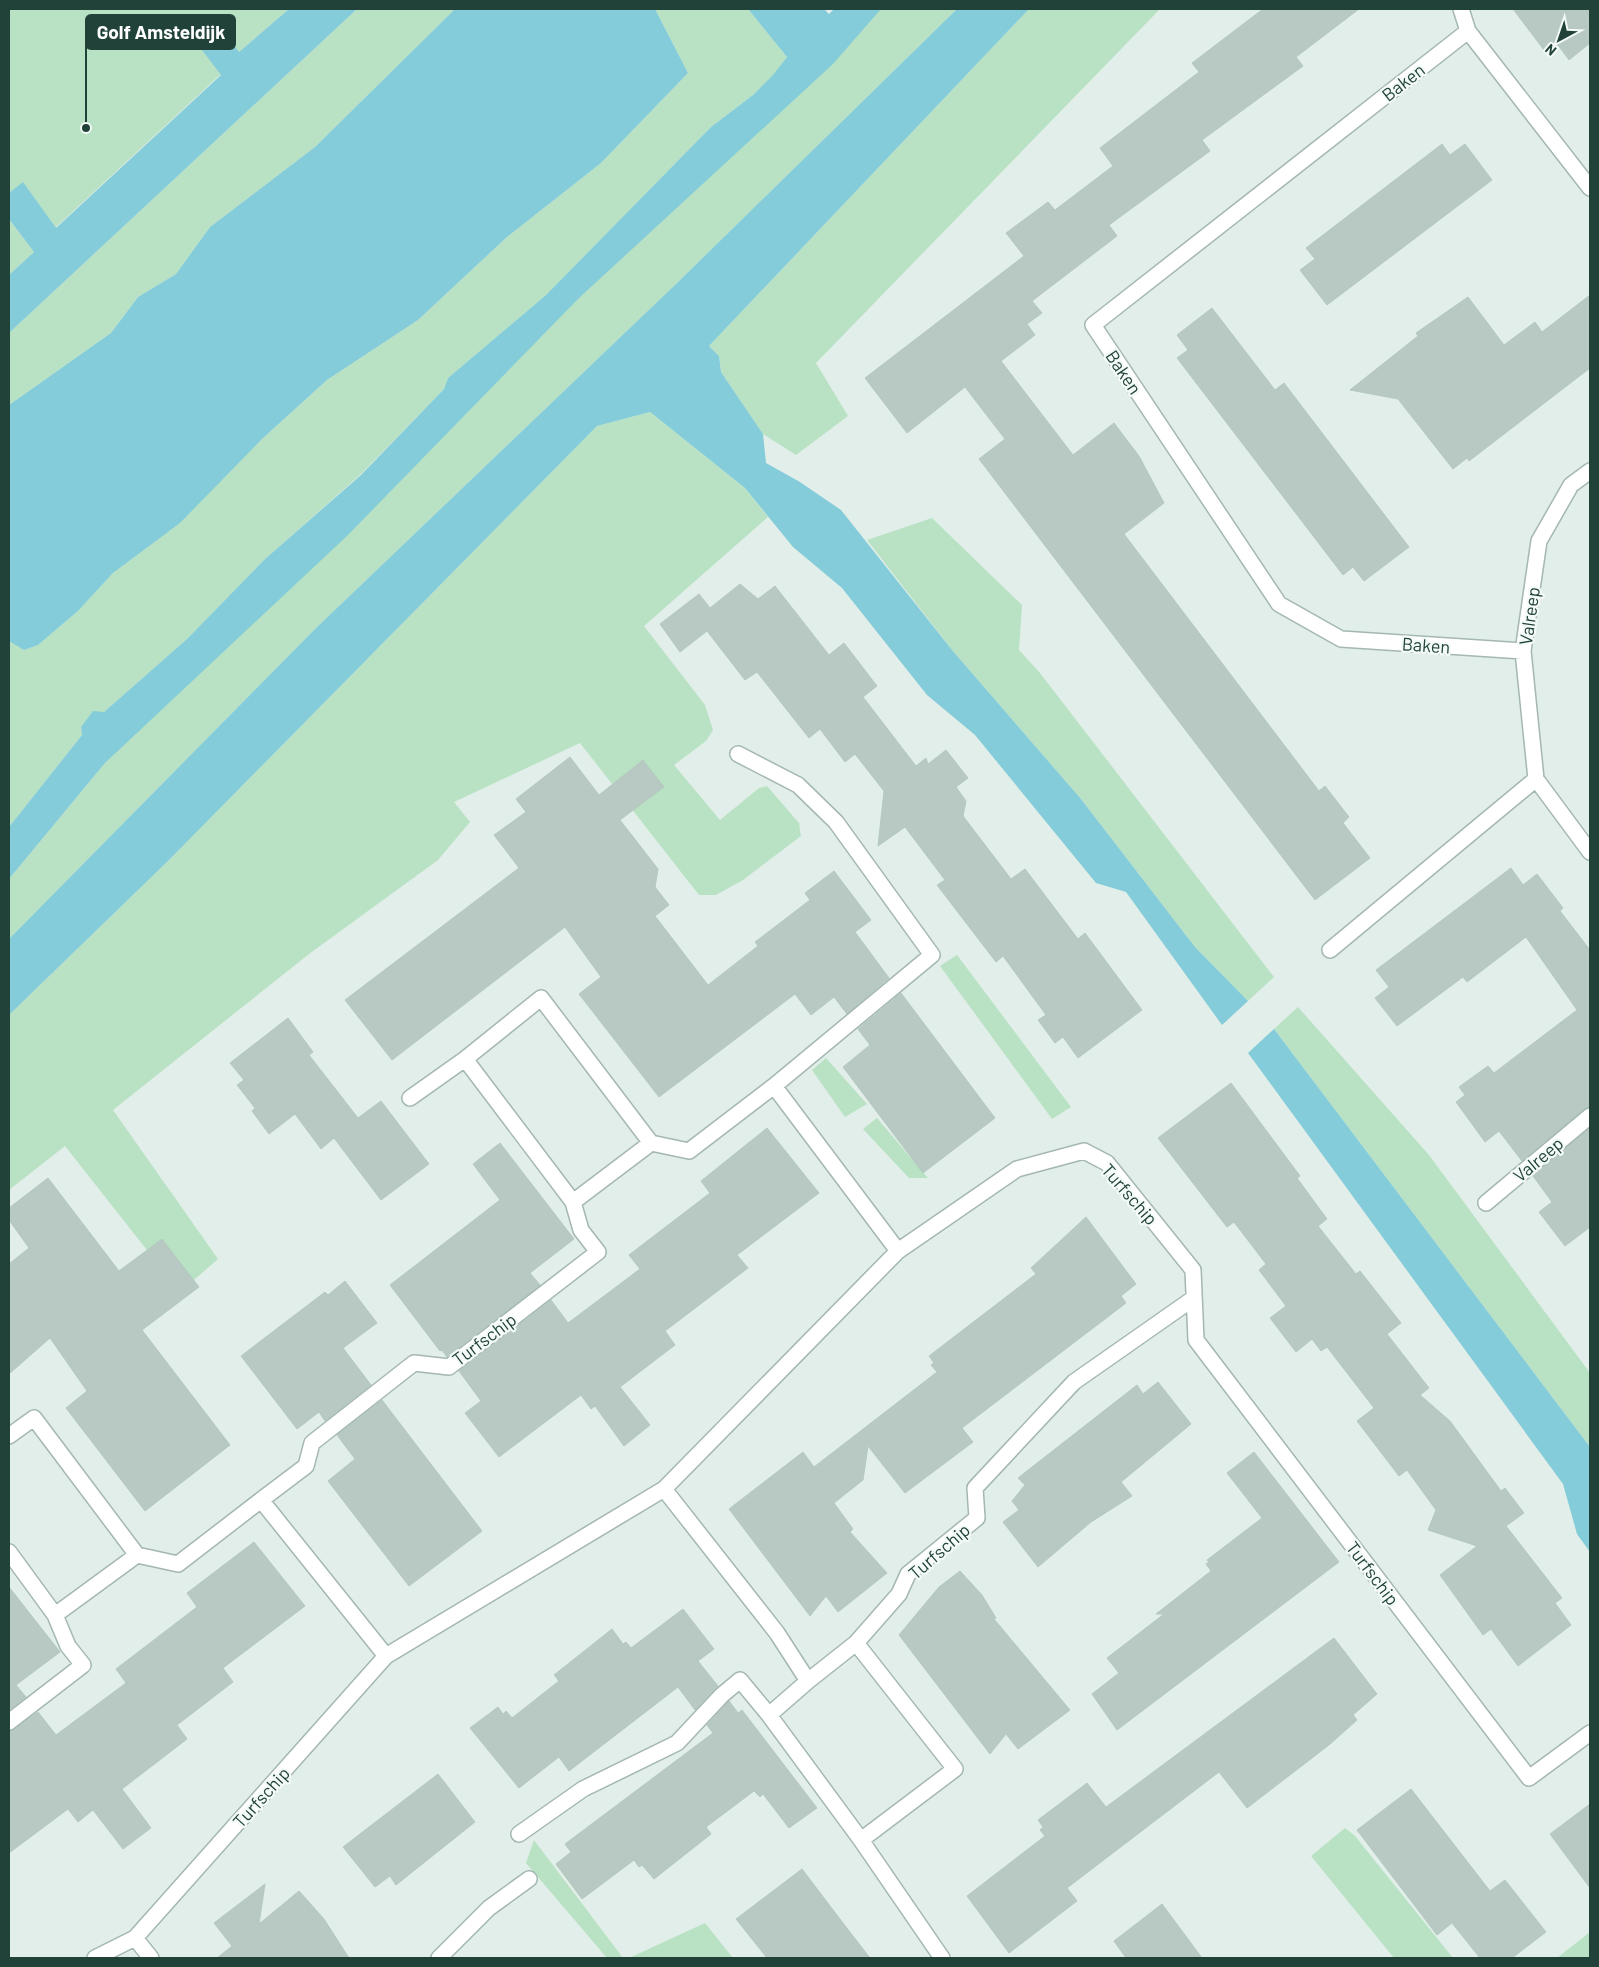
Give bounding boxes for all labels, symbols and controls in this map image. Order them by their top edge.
callout: Golf Amsteldijk [86,15,235,49]
north arrow [1534,15,1584,65]
text: Golf Amsteldijk [97,20,225,43]
text: N [1541,41,1559,60]
street label: Baken [1377,58,1429,106]
street label: Baken [1101,346,1147,398]
street label: Valreep [1514,585,1544,647]
street label: Baken [1401,632,1451,658]
street label: Valreep [1508,1132,1568,1186]
street label: Turfschip [1097,1159,1163,1229]
street label: Turfschip [448,1308,520,1370]
street label: Turfschip [904,1518,974,1584]
street label: Turfschip [1342,1537,1404,1609]
street label: Turfschip [228,1762,294,1832]

